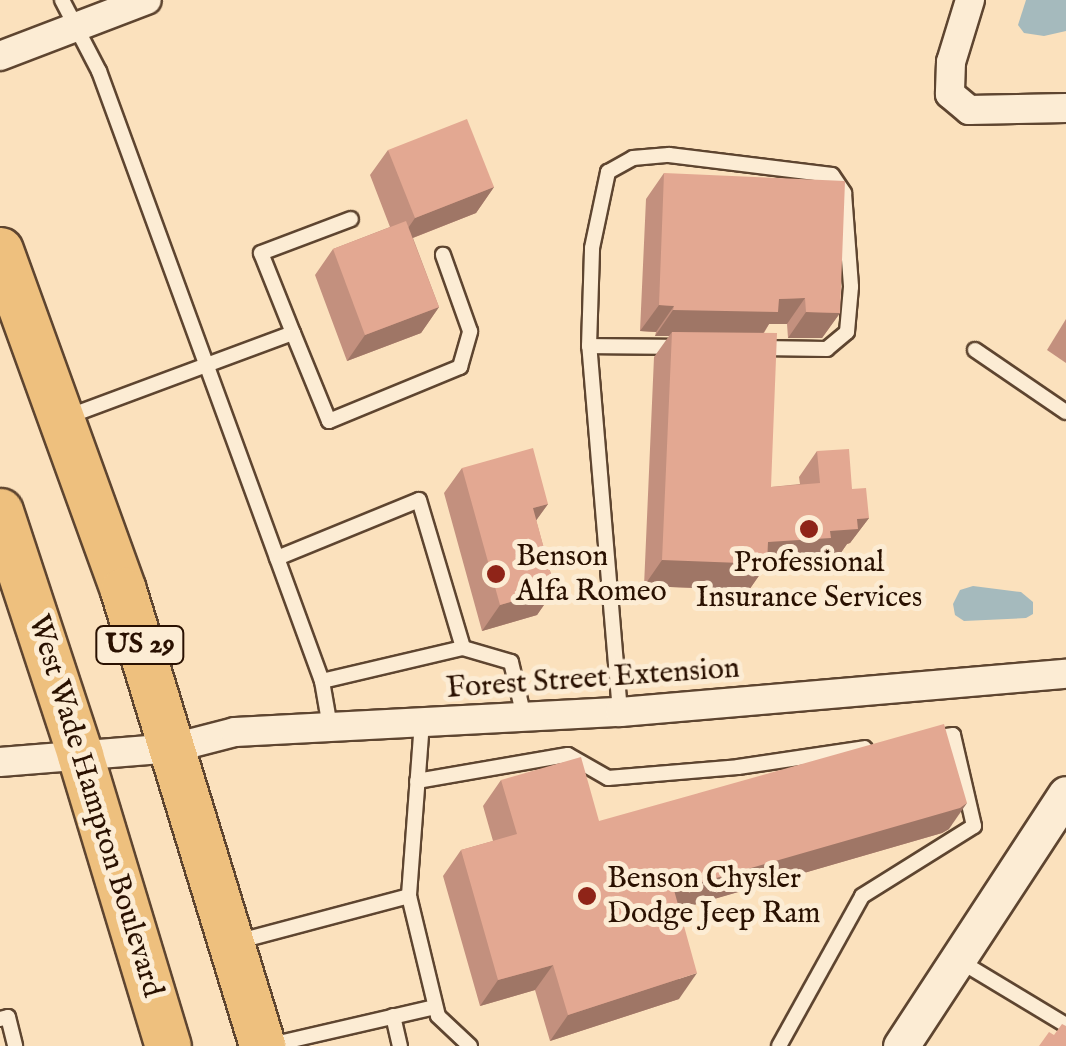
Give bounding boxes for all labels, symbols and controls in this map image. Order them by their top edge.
marker: Professional Insurance Services [798,518,820,540]
place label: Benson Alfa Romeo [516,539,667,610]
place label: Professional Insurance Services [696,545,922,616]
marker: Benson Alfa Romeo [485,563,507,585]
street label: West Wade Hampton Boulevard [20,611,170,1001]
road number: US 29 [95,622,185,668]
street label: Forest Street Extension [445,651,741,707]
place label: Benson Chysler Dodge Jeep Ram [607,861,821,932]
marker: Benson Chysler Dodge Jeep Ram [576,885,598,907]

